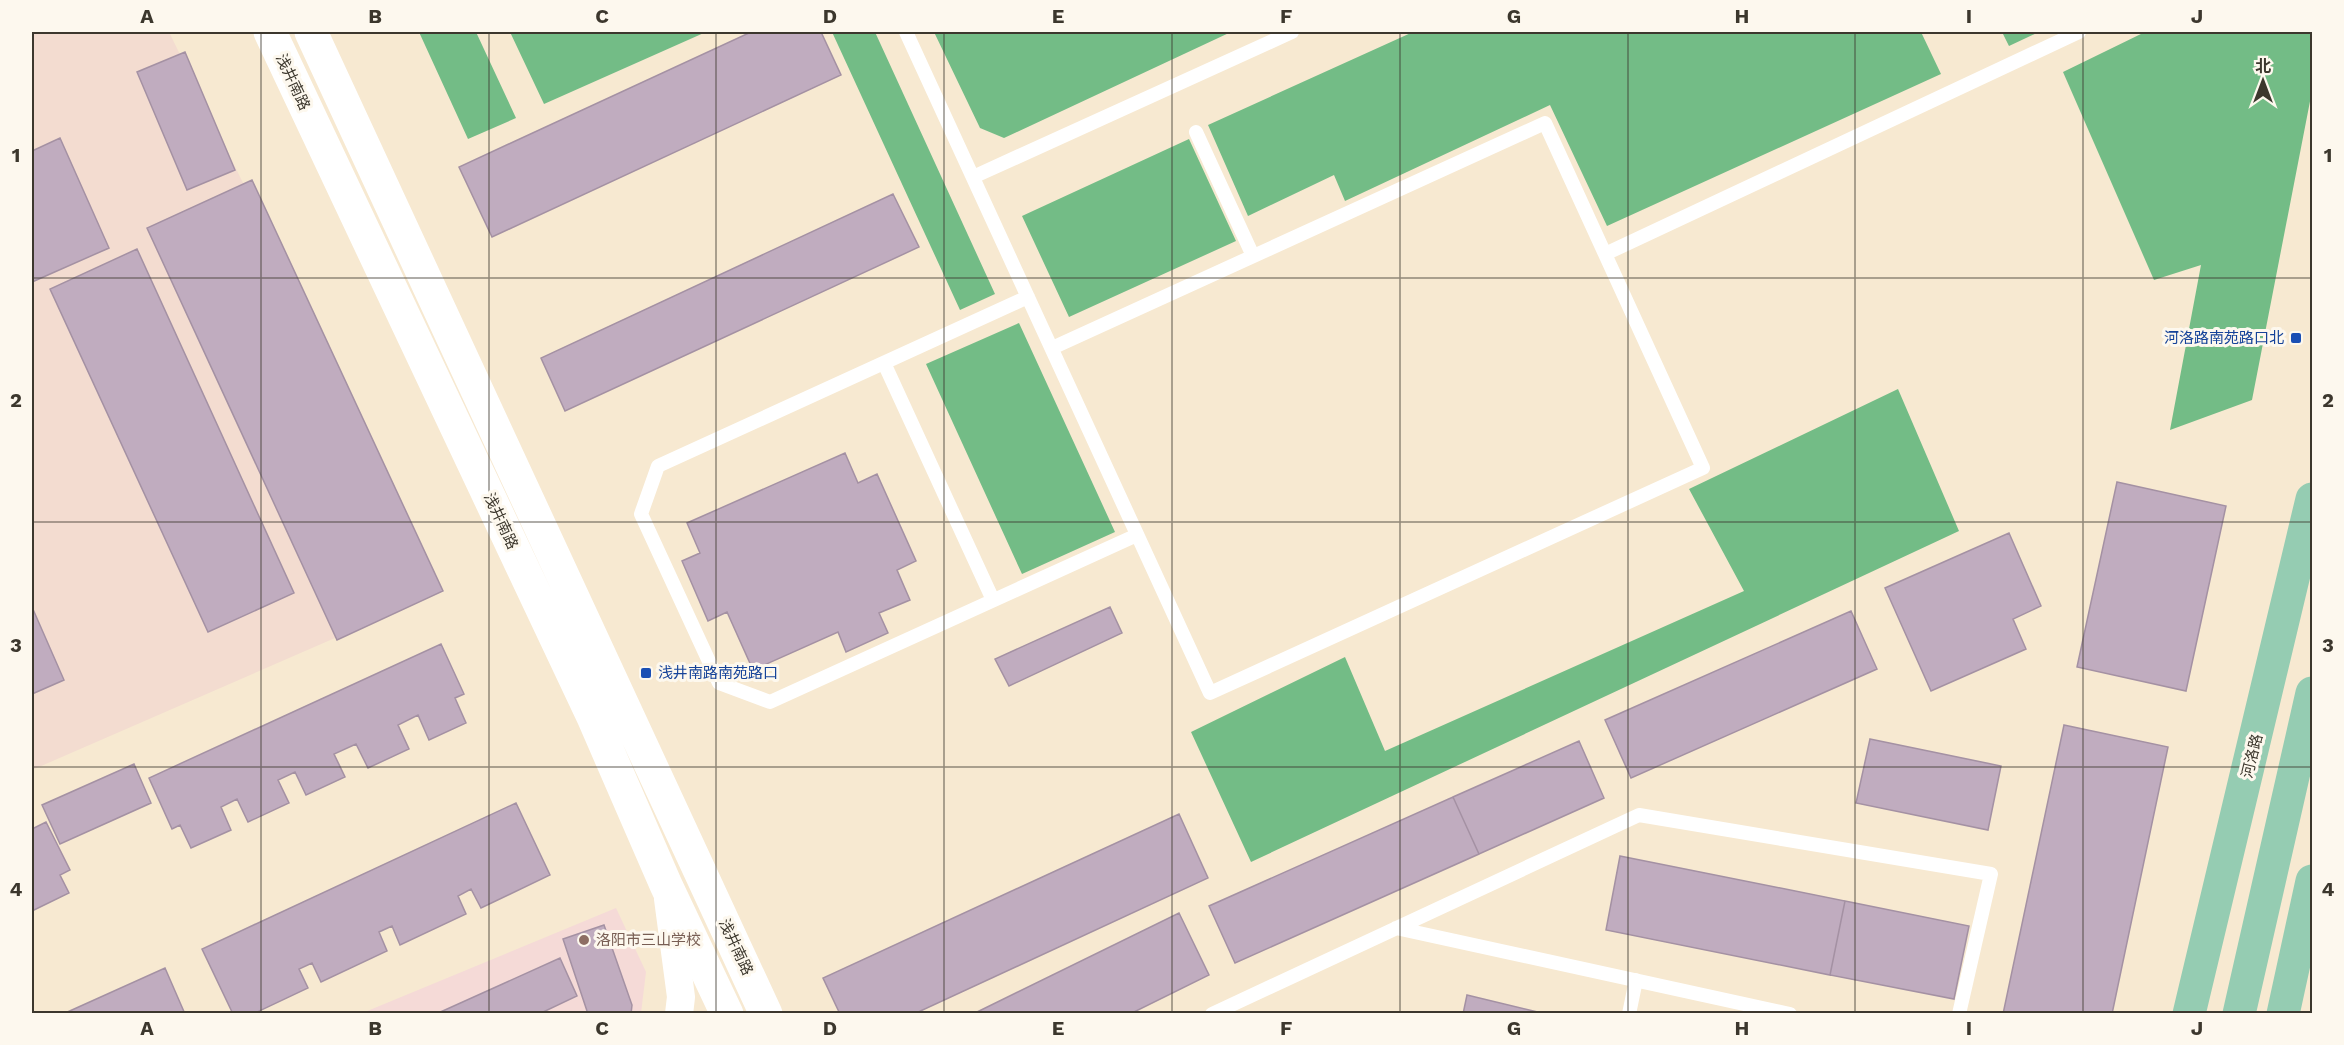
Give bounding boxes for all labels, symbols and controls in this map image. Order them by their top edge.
text: A [140,4,154,28]
text: B [368,4,382,28]
text: C [595,4,609,28]
text: D [823,4,837,28]
text: E [1052,4,1064,28]
text: F [1280,4,1292,28]
text: G [1507,4,1521,28]
text: H [1735,4,1749,28]
text: I [1966,4,1972,28]
text: J [2191,4,2203,28]
street label: 浅井南路 [272,51,314,113]
north arrow [2233,51,2293,111]
text: 北 [2255,57,2271,76]
text: 1 [12,143,20,167]
text: 1 [2324,143,2332,167]
place label: 河洛路南苑路口北 [2164,329,2284,347]
marker: 河洛路南苑路口北 [2289,331,2303,345]
text: 2 [10,388,22,412]
text: 2 [2322,388,2334,412]
street label: 浅井南路 [480,490,522,552]
text: 3 [10,633,22,657]
text: 3 [2322,633,2334,657]
place label: 浅井南路南苑路口 [658,664,778,682]
marker: 浅井南路南苑路口 [639,666,653,680]
street label: 河洛路 [2238,732,2266,780]
text: 4 [10,877,23,901]
text: 4 [2322,877,2335,901]
street label: 浅井南路 [715,916,757,978]
place label: 洛阳市三山学校 [596,931,701,949]
marker: 洛阳市三山学校 [577,933,591,947]
text: A [140,1016,154,1040]
text: B [368,1016,382,1040]
text: C [595,1016,609,1040]
text: D [823,1016,837,1040]
text: E [1052,1016,1064,1040]
text: F [1280,1016,1292,1040]
text: G [1507,1016,1521,1040]
text: H [1735,1016,1749,1040]
text: I [1966,1016,1972,1040]
text: J [2191,1016,2203,1040]

